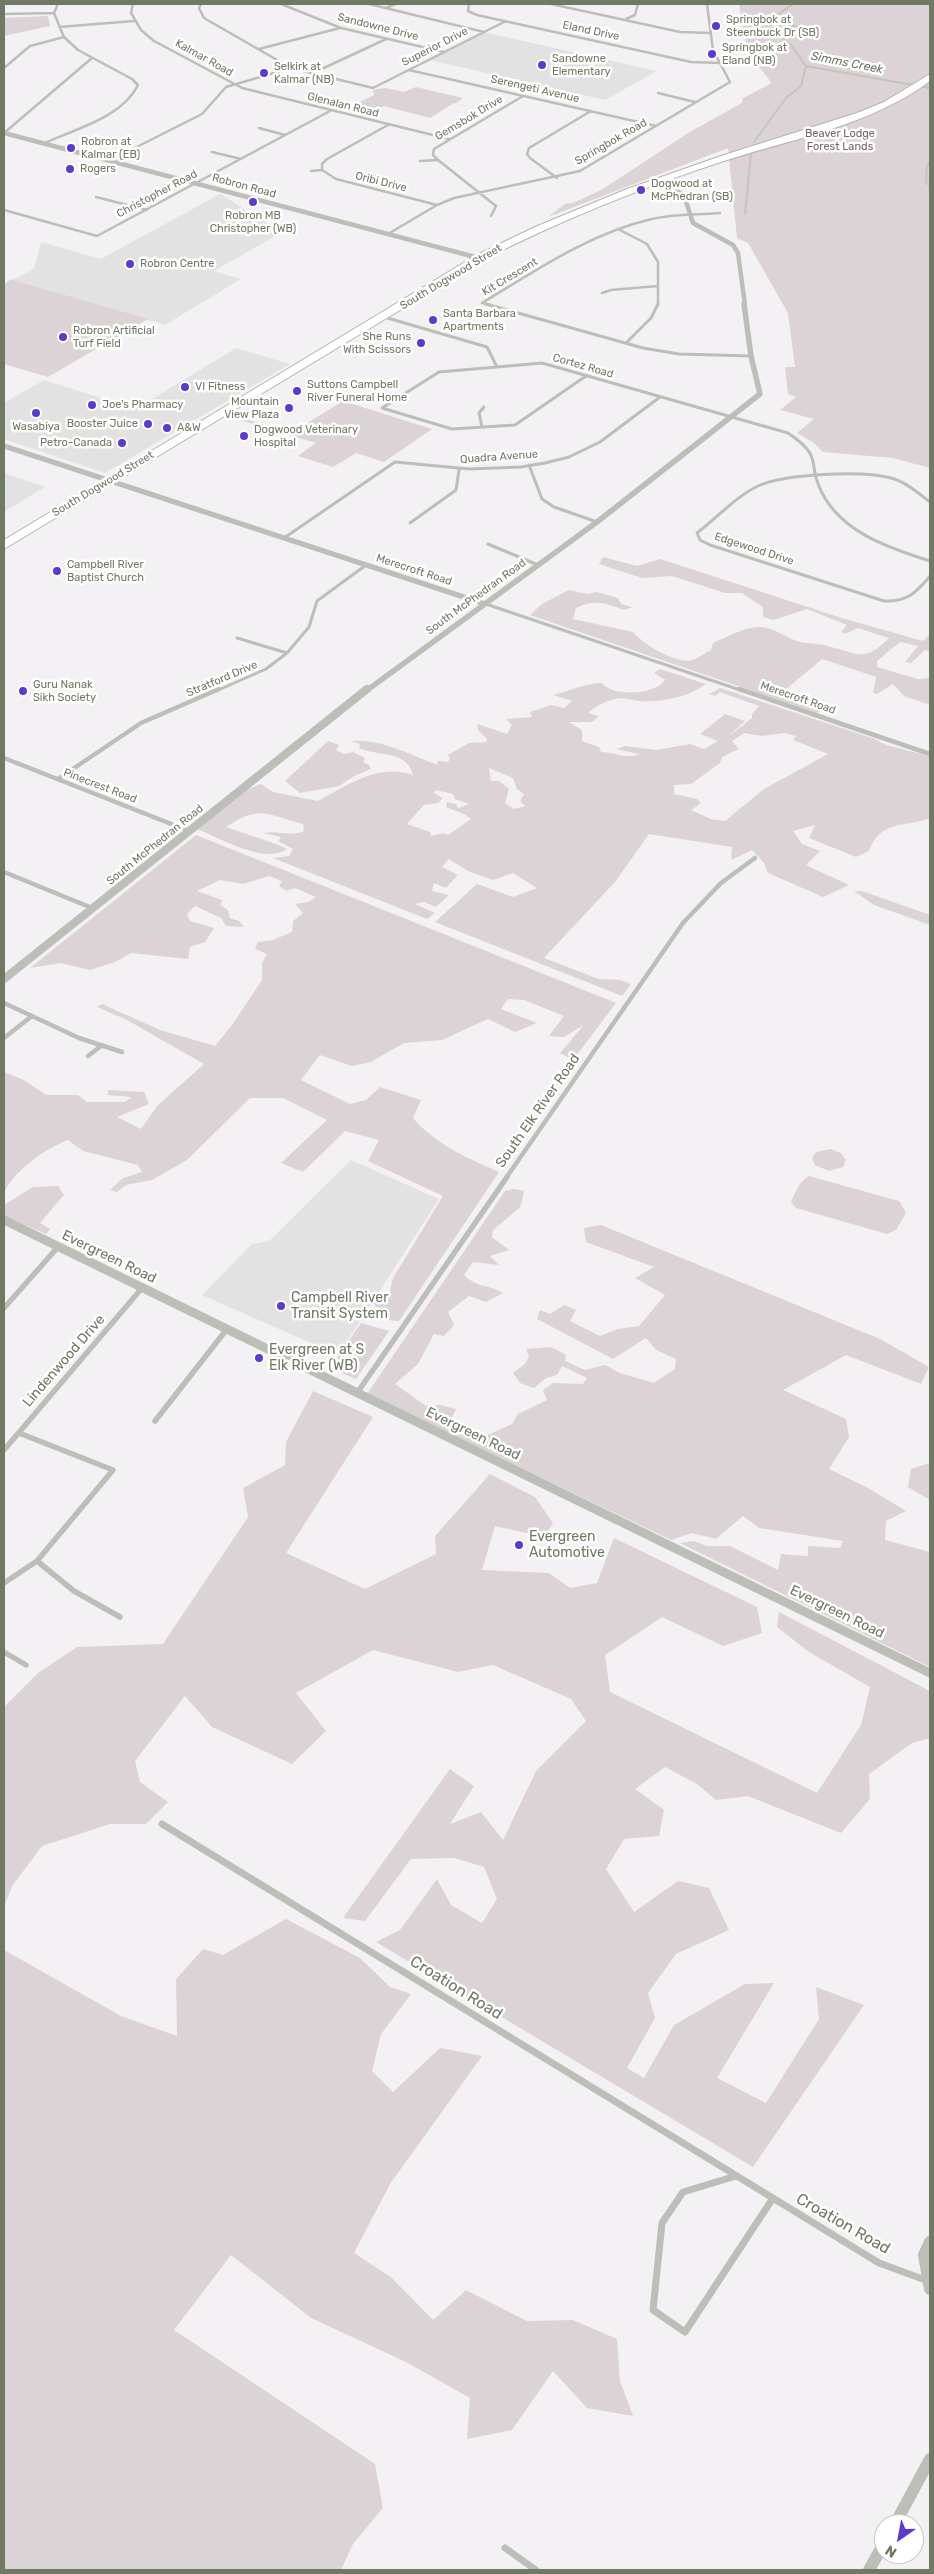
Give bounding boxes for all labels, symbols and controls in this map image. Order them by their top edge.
street label: Sandowne Drive [336,11,420,43]
place label: Springbok at Steenbuck Dr (SB) [726,13,819,39]
street label: Eland Drive [561,19,621,43]
marker: Springbok at Steenbuck Dr (SB) [710,20,722,32]
street label: Superior Drive [400,25,470,69]
street label: Kalmar Road [173,37,235,79]
place label: Springbok at Eland (NB) [722,41,787,67]
marker: Springbok at Eland (NB) [706,48,718,60]
water label: Simms Creek [810,49,884,77]
place label: Sandowne Elementary [552,52,611,78]
marker: Sandowne Elementary [536,59,548,71]
place label: Selkirk at Kalmar (NB) [274,60,334,86]
marker: Selkirk at Kalmar (NB) [258,67,270,79]
street label: Serengeti Avenue [489,72,581,106]
street label: Glenalan Road [306,90,380,120]
street label: Gemsbok Drive [433,93,505,143]
street label: Springbok Road [573,116,649,168]
park label: Beaver Lodge Forest Lands [805,127,875,153]
place label: Robron at Kalmar (EB) [81,135,140,161]
marker: Robron at Kalmar (EB) [65,142,77,154]
place label: Rogers [80,162,116,176]
marker: Rogers [64,163,76,175]
street label: Christopher Road [114,167,200,221]
street label: Oribi Drive [354,169,408,195]
street label: Robron Road [211,171,277,201]
place label: Dogwood at McPhedran (SB) [651,177,733,203]
marker: Dogwood at McPhedran (SB) [635,184,647,196]
marker: Robron MB Christopher (WB) [247,196,259,208]
place label: Robron MB Christopher (WB) [210,209,296,235]
street label: South Dogwood Street [398,241,504,313]
street label: Kit Crescent [480,255,540,299]
place label: Robron Centre [140,257,214,271]
marker: Robron Centre [124,258,136,270]
place label: Santa Barbara Apartments [443,307,516,333]
marker: Santa Barbara Apartments [427,314,439,326]
place label: Robron Artificial Turf Field [73,324,155,350]
place label: She Runs With Scissors [343,330,411,356]
marker: Robron Artificial Turf Field [57,331,69,343]
marker: She Runs With Scissors [415,337,427,349]
street label: Cortez Road [551,351,615,381]
place label: Suttons Campbell River Funeral Home [307,378,407,404]
place label: VI Fitness [195,380,245,394]
marker: VI Fitness [179,381,191,393]
marker: Suttons Campbell River Funeral Home [291,385,303,397]
place label: Mountain View Plaza [224,395,279,421]
place label: Joe's Pharmacy [102,398,183,412]
marker: Joe's Pharmacy [86,399,98,411]
marker: Mountain View Plaza [283,402,295,414]
marker: Wasabiya [30,407,42,419]
place label: Booster Juice [67,417,138,431]
marker: Booster Juice [142,418,154,430]
place label: Wasabiya [12,420,60,434]
place label: A&W [177,421,201,435]
marker: A&W [161,422,173,434]
place label: Dogwood Veterinary Hospital [254,423,358,449]
marker: Dogwood Veterinary Hospital [238,430,250,442]
place label: Petro-Canada [40,436,112,450]
marker: Petro-Canada [116,437,128,449]
street label: South Dogwood Street [50,448,156,520]
street label: Quadra Avenue [460,448,538,466]
street label: Edgewood Drive [713,530,795,568]
street label: Merecroft Road [374,552,454,588]
street label: South McPhedran Road [423,556,529,638]
place label: Campbell River Baptist Church [67,558,144,584]
marker: Campbell River Baptist Church [51,565,63,577]
street label: Stratford Drive [185,658,259,700]
place label: Guru Nanak Sikh Society [33,678,96,704]
street label: Merecroft Road [759,679,837,717]
marker: Guru Nanak Sikh Society [17,685,29,697]
street label: Pinecrest Road [61,766,139,806]
street label: South McPhedran Road [104,802,206,888]
street label: South Elk River Road [492,1051,584,1171]
street label: Evergreen Road [59,1227,159,1287]
place label: Campbell River Transit System [291,1290,388,1322]
marker: Campbell River Transit System [275,1300,287,1312]
street label: Lindenwood Drive [19,1311,109,1411]
place label: Evergreen at S Elk River (WB) [269,1342,364,1374]
marker: Evergreen at S Elk River (WB) [253,1352,265,1364]
street label: Evergreen Road [423,1404,523,1464]
place label: Evergreen Automotive [529,1529,605,1561]
marker: Evergreen Automotive [513,1539,525,1551]
street label: Evergreen Road [787,1582,887,1642]
street label: Croation Road [406,1952,506,2024]
street label: Croation Road [793,2189,893,2259]
north arrow [874,2514,924,2564]
text: N [882,2541,900,2561]

